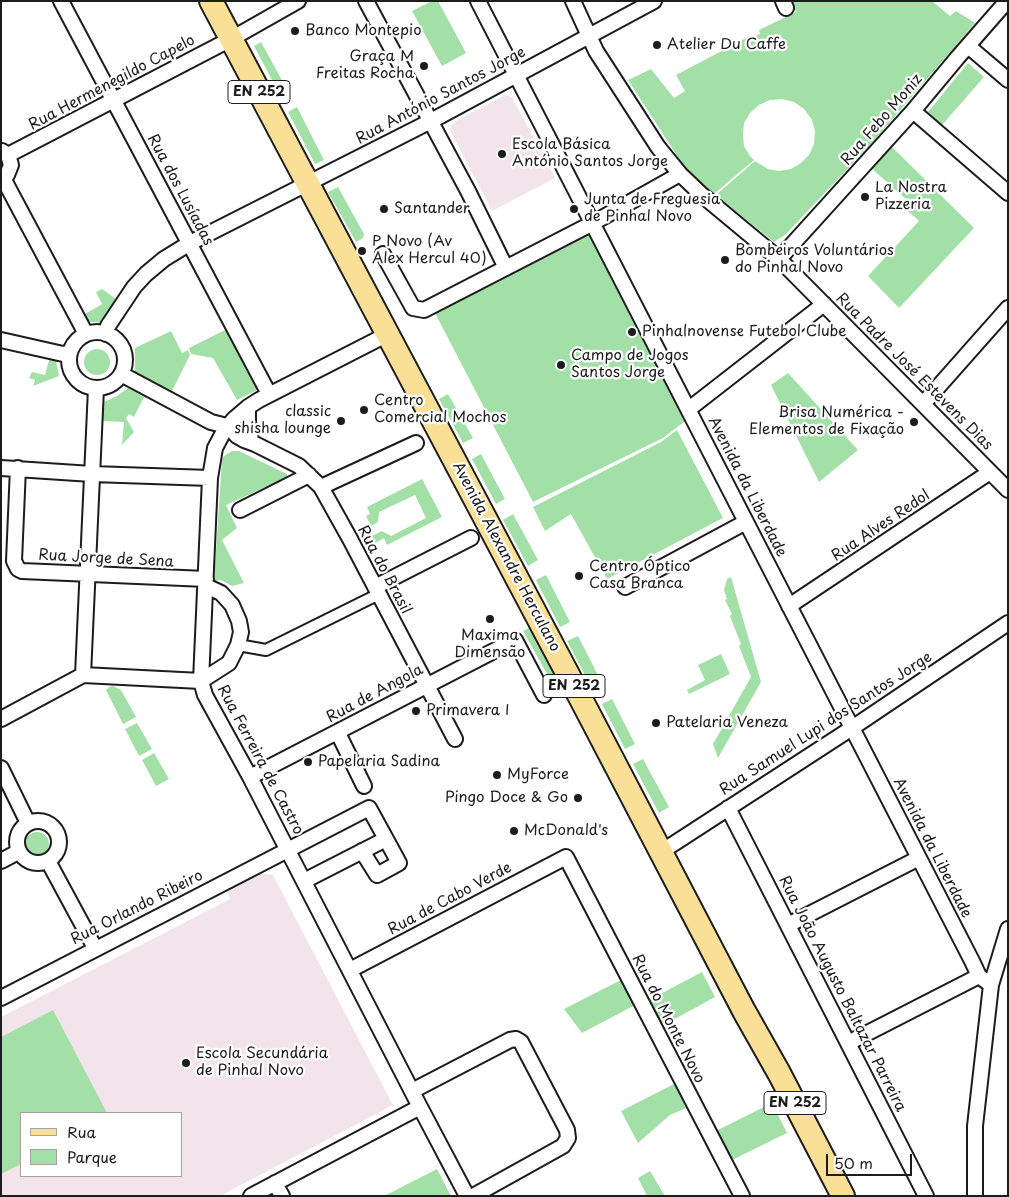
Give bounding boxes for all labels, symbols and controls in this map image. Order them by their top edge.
place label: Banco Montepio [305,22,422,40]
marker: Banco Montepio [289,25,301,37]
street label: Rua Hermenegildo Capelo [26,31,198,135]
place label: Atelier Du Caffe [667,36,786,54]
marker: Atelier Du Caffe [651,39,663,51]
street label: Rua António Santos Jorge [353,44,529,148]
place label: Graça M Freitas Rocha [316,48,414,83]
marker: Graça M Freitas Rocha [418,60,430,72]
street label: Rua Febo Moniz [838,71,926,169]
road number: EN 252 [228,80,290,104]
street label: Rua dos Lusíadas [143,131,217,249]
place label: Escola Básica António Santos Jorge [512,136,668,171]
marker: Escola Básica António Santos Jorge [496,148,508,160]
place label: La Nostra Pizzeria [875,179,947,214]
place label: Junta de Freguesia de Pinhal Novo [584,191,720,226]
marker: La Nostra Pizzeria [859,191,871,203]
place label: Santander [394,200,470,218]
marker: Santander [378,203,390,215]
marker: Junta de Freguesia de Pinhal Novo [568,203,580,215]
place label: P Novo (Av Alex Hercul 40) [372,233,487,268]
place label: Bombeiros Voluntários do Pinhal Novo [735,242,894,277]
marker: P Novo (Av Alex Hercul 40) [356,245,368,257]
marker: Bombeiros Voluntários do Pinhal Novo [719,254,731,266]
street label: Rua Padre José Estevens Dias [832,290,996,454]
place label: Pinhalnovense Futebol Clube [642,323,847,341]
marker: Pinhalnovense Futebol Clube [626,326,638,338]
place label: Campo de Jogos Santos Jorge [571,347,689,382]
marker: Campo de Jogos Santos Jorge [555,359,567,371]
place label: Centro Comercial Mochos [374,392,506,427]
place label: classic shisha lounge [235,403,331,438]
marker: Centro Comercial Mochos [358,404,370,416]
place label: Brisa Numérica - Elementos de Fixação [749,404,904,439]
street label: Avenida da Liberdade [704,414,790,560]
marker: classic shisha lounge [335,415,347,427]
marker: Brisa Numérica - Elementos de Fixação [908,416,920,428]
street label: Avenida Alexandre Herculano [448,459,564,655]
street label: Rua Alves Redol [828,486,934,566]
street label: Rua do Brasil [353,523,415,617]
street label: Rua Jorge de Sena [38,546,174,572]
place label: Centro Óptico Casa Branca [589,558,690,593]
marker: Centro Óptico Casa Branca [573,570,585,582]
marker: Maxima Dimensão [484,613,496,625]
place label: Maxima Dimensão [455,627,525,662]
street label: Rua Samuel Lupi dos Santos Jorge [716,649,936,799]
street label: Rua de Angola [324,661,426,727]
road number: EN 252 [543,674,605,698]
street label: Rua Ferreira de Castro [213,682,307,838]
place label: Primavera I [426,702,510,720]
marker: Primavera I [410,705,422,717]
place label: Patelaria Veneza [666,714,788,732]
marker: Patelaria Veneza [650,717,662,729]
place label: Papelaria Sadina [318,753,440,771]
marker: Papelaria Sadina [302,756,314,768]
place label: MyForce [507,766,569,784]
marker: MyForce [491,769,503,781]
street label: Avenida da Liberdade [889,775,975,921]
place label: Pingo Doce & Go [445,789,568,807]
marker: Pingo Doce & Go [572,792,584,804]
place label: McDonald's [524,822,608,840]
marker: McDonald's [508,825,520,837]
street label: Rua de Cabo Verde [385,859,515,939]
street label: Rua Orlando Ribeiro [68,867,206,949]
street label: Rua João Augusto Baltazar Parreira [774,873,910,1115]
street label: Rua do Monte Novo [628,951,708,1087]
place label: Escola Secundária de Pinhal Novo [196,1045,328,1080]
marker: Escola Secundária de Pinhal Novo [180,1057,192,1069]
road number: EN 252 [764,1092,826,1114]
legend [20,1112,182,1177]
text: Rua [67,1120,96,1143]
scale bar [829,1144,915,1176]
text: Parque [67,1145,117,1168]
text: 50 m [834,1151,873,1174]

